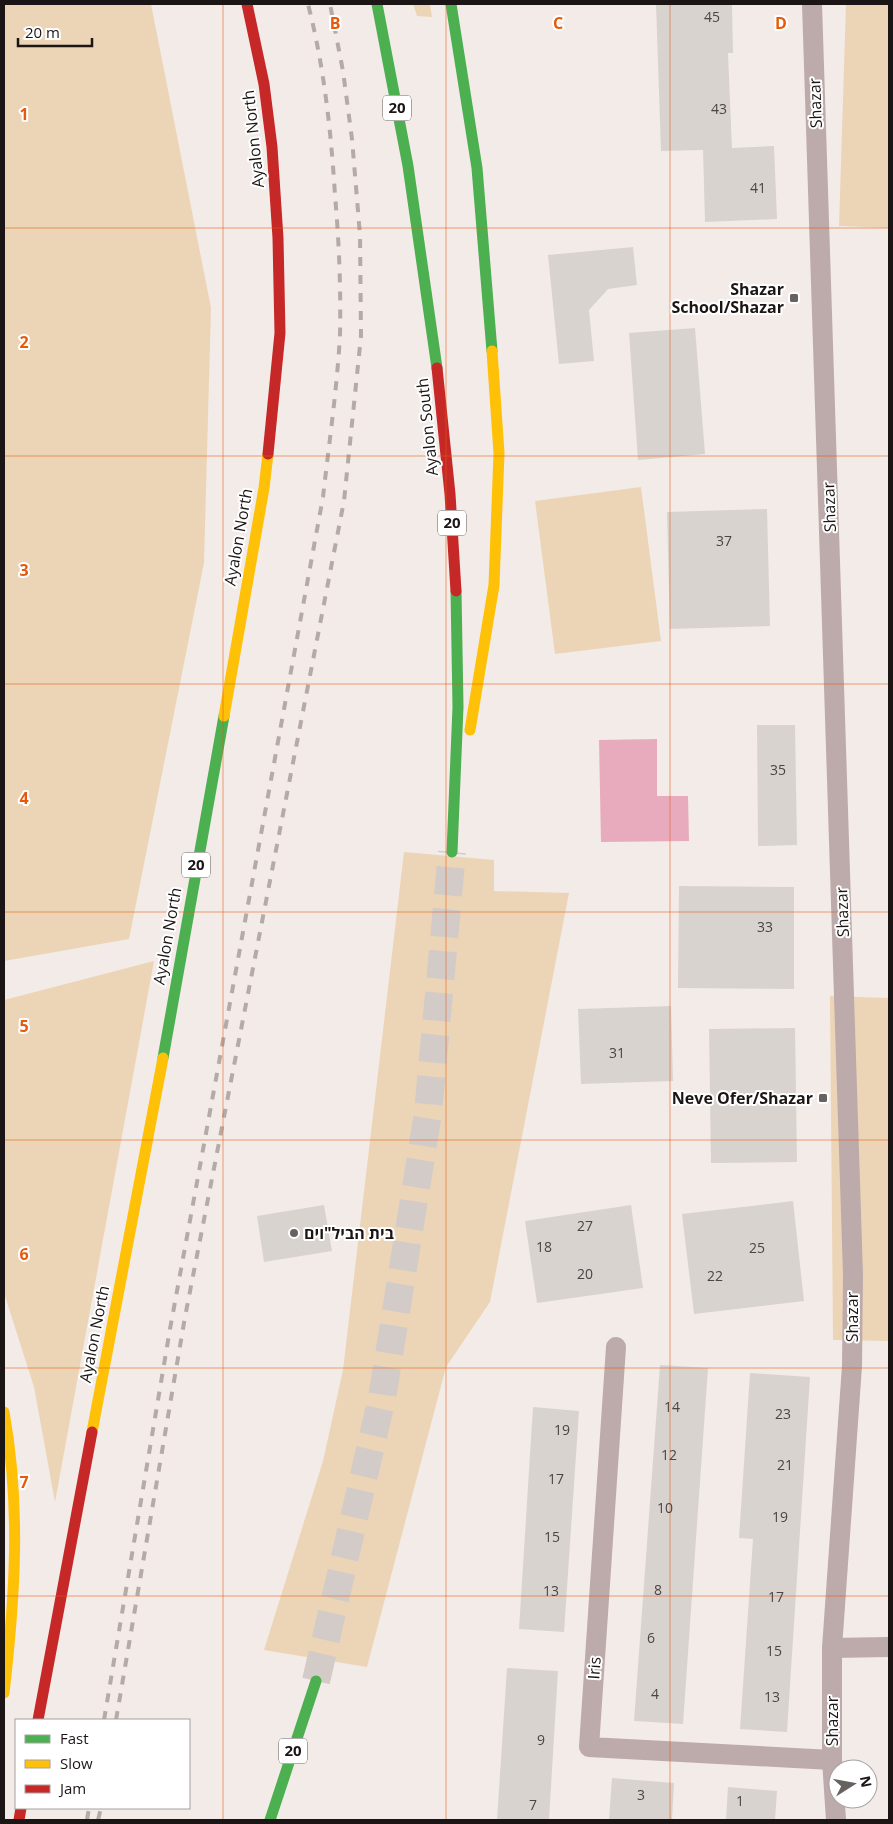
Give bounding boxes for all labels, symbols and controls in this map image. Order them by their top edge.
house number: 45 [704,7,720,26]
text: B [330,12,340,34]
text: C [553,12,563,34]
text: D [775,12,787,34]
scale bar [18,15,91,47]
text: 20 m [25,22,60,42]
street label: Shazar [803,77,827,129]
street label: Ayalon North [237,89,269,189]
road number: 20 [383,96,411,120]
house number: 43 [711,99,727,118]
text: 1 [19,103,29,125]
house number: 41 [750,178,766,197]
place label: Shazar School/Shazar [671,278,784,318]
marker: Shazar School/Shazar [788,292,800,304]
text: 2 [19,331,29,353]
street label: Ayalon South [411,377,443,477]
street label: Shazar [817,481,841,533]
street label: Ayalon North [219,487,257,587]
road number: 20 [438,510,466,536]
house number: 37 [716,531,732,550]
text: 3 [19,559,29,581]
house number: 35 [770,760,786,779]
text: 4 [19,787,29,809]
road number: 20 [182,852,210,878]
street label: Ayalon North [148,886,186,986]
street label: Shazar [830,886,854,938]
house number: 33 [757,917,773,936]
text: 5 [19,1015,29,1037]
house number: 31 [609,1043,625,1062]
place label: Neve Ofer/Shazar [672,1087,813,1109]
marker: Neve Ofer/Shazar [817,1092,829,1104]
house number: 27 [577,1216,593,1235]
place label: בית הביל"וים [304,1222,394,1244]
marker: בית הביל"וים [288,1227,300,1239]
house number: 18 [536,1237,552,1256]
house number: 25 [749,1238,765,1257]
text: 6 [19,1243,29,1265]
house number: 20 [577,1264,593,1283]
house number: 22 [707,1266,723,1285]
street label: Ayalon North [74,1284,114,1384]
street label: Shazar [841,1291,863,1342]
house number: 14 [664,1397,680,1416]
house number: 23 [775,1404,791,1423]
house number: 19 [554,1420,570,1439]
house number: 12 [661,1445,677,1464]
house number: 21 [777,1455,793,1474]
house number: 17 [548,1469,564,1488]
text: 7 [19,1471,29,1493]
house number: 10 [657,1498,673,1517]
house number: 19 [772,1507,788,1526]
house number: 15 [544,1527,560,1546]
house number: 8 [654,1580,662,1599]
house number: 13 [543,1581,559,1600]
house number: 17 [768,1587,784,1606]
house number: 6 [647,1628,655,1647]
house number: 15 [766,1641,782,1660]
street label: Iris [582,1656,606,1680]
house number: 4 [651,1684,659,1703]
house number: 13 [764,1687,780,1706]
street label: Shazar [821,1695,843,1746]
legend [15,1719,190,1809]
text: Fast [60,1728,89,1748]
house number: 9 [537,1730,545,1749]
road number: 20 [279,1738,307,1764]
text: Slow [60,1753,93,1773]
north arrow [828,1759,878,1809]
text: N [856,1774,877,1789]
text: Jam [58,1778,86,1798]
house number: 3 [637,1785,645,1804]
house number: 1 [736,1791,744,1810]
house number: 7 [529,1795,537,1814]

